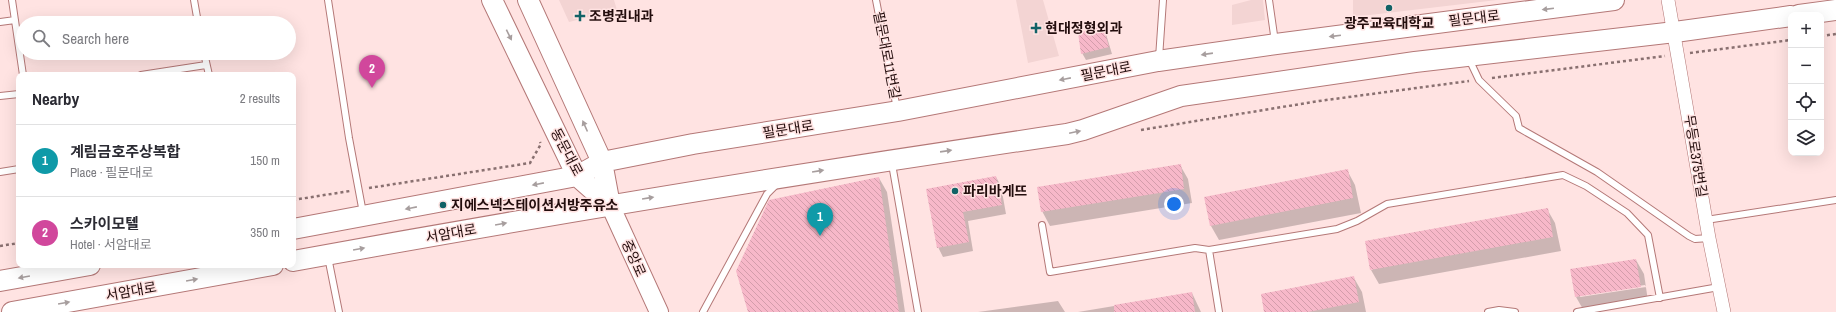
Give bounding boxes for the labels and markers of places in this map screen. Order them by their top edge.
marker: 광주교육대학교 [1384,3,1394,13]
place label: 조병권내과 [589,7,654,25]
marker: 조병권내과 [574,10,586,22]
place label: 광주교육대학교 [1344,14,1434,32]
place label: 현대정형외과 [1045,19,1122,37]
marker: 현대정형외과 [1030,22,1042,34]
pin: 2 [359,55,385,88]
place label: 파리바게뜨 [963,182,1028,200]
marker: 파리바게뜨 [950,186,960,196]
place label: 지에스넥스테이션서방주유소 [451,196,619,214]
marker: 지에스넥스테이션서방주유소 [438,200,448,210]
pin: 1 [807,203,833,236]

